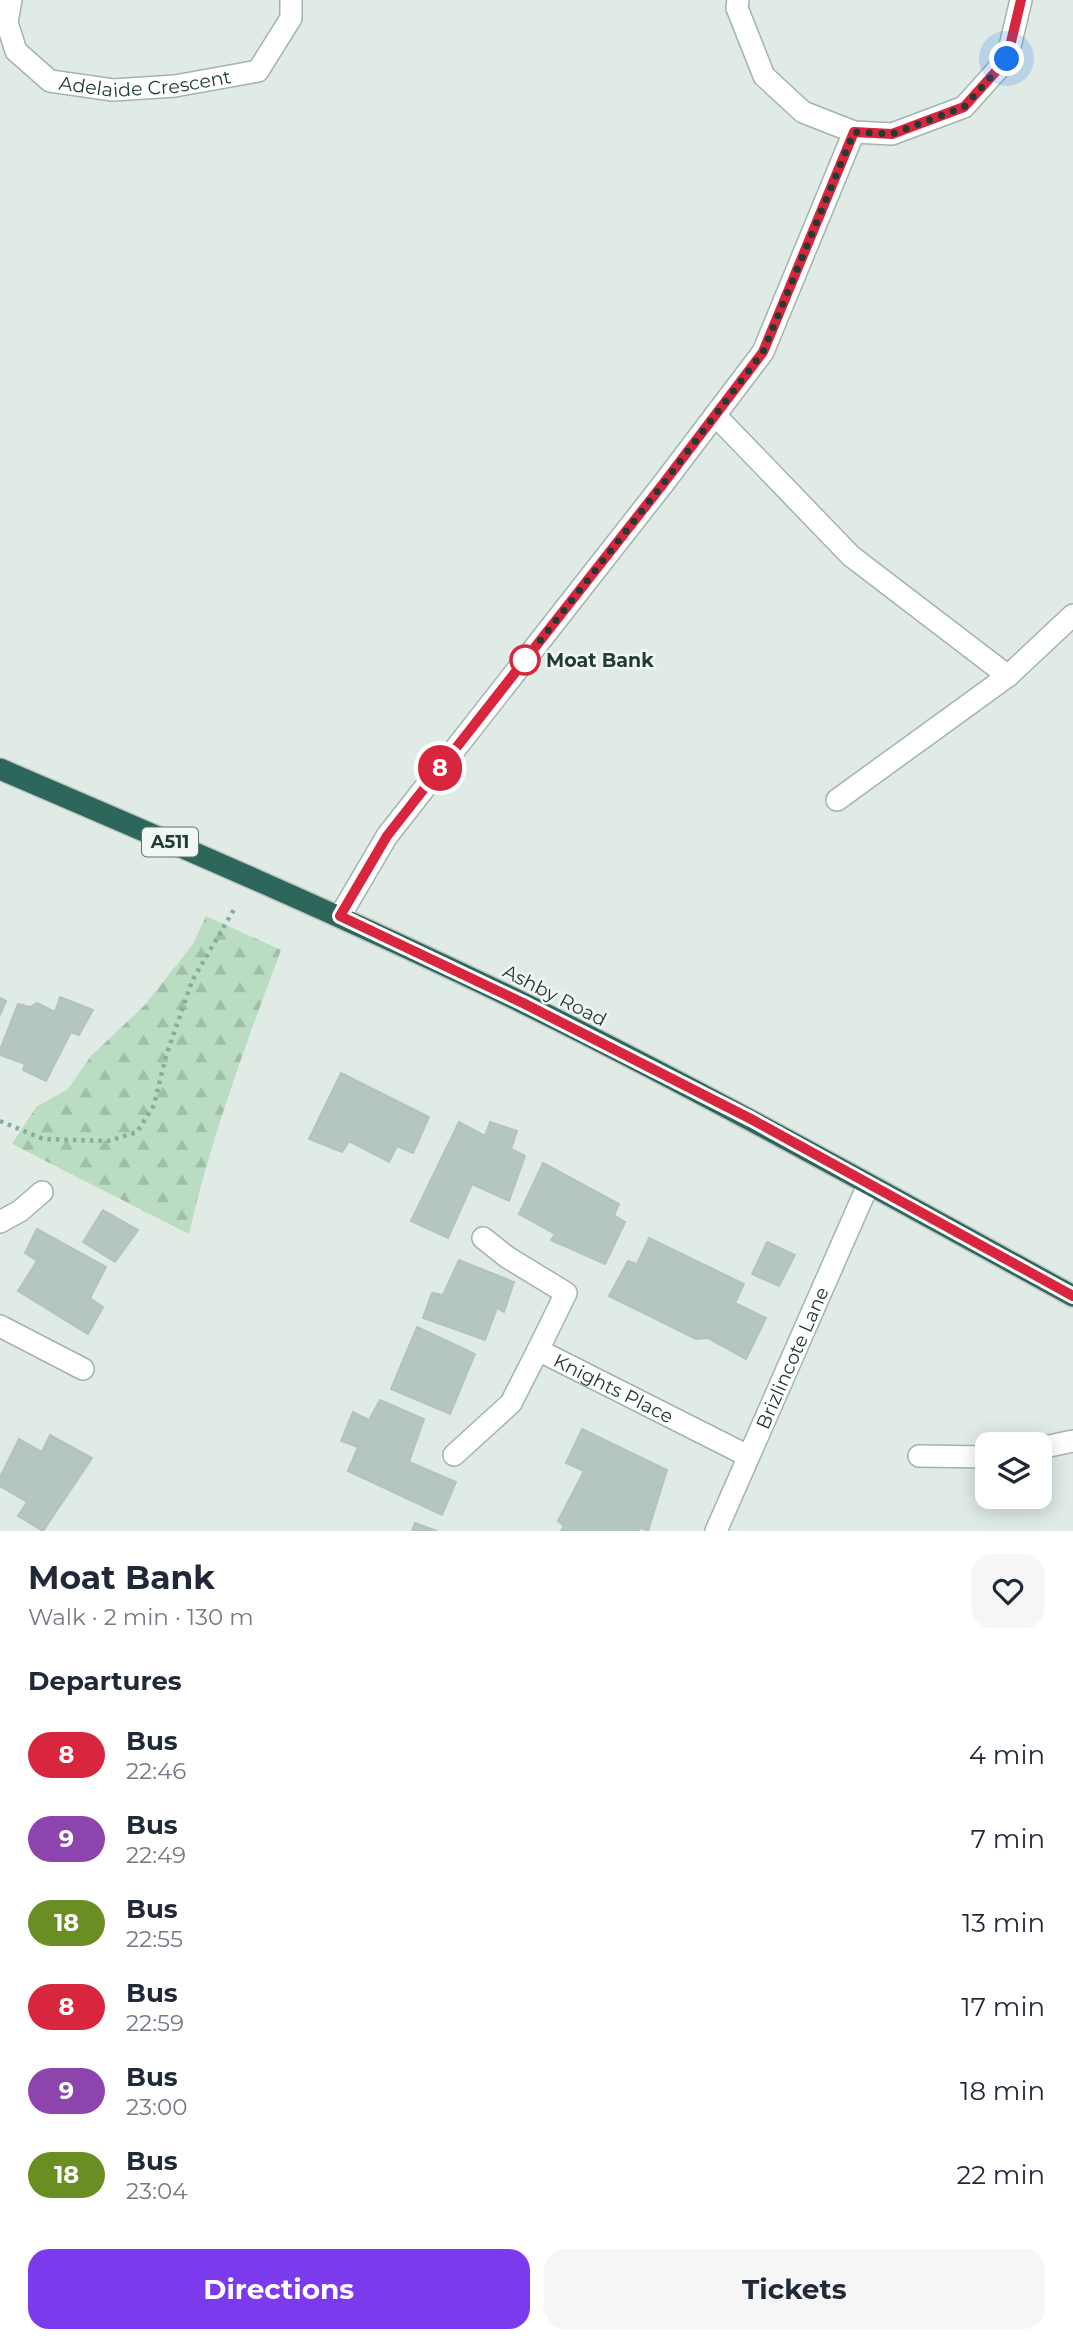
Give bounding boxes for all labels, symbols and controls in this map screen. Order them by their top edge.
your location [989,41,1024,76]
street label: Adelaide Crescent [58,65,233,102]
marker: Moat Bank [510,645,540,675]
place label: Moat Bank [546,649,654,672]
line badge: 8 [417,745,463,791]
text: 8 [432,753,448,782]
road number: A511 [142,828,198,856]
street label: Ashby Road [499,960,610,1031]
street label: Brizlincote Lane [751,1284,834,1433]
street label: Knights Place [550,1349,677,1428]
map controls [975,1432,1052,1509]
button: layers [975,1432,1052,1509]
button: heart [971,1554,1045,1628]
text: Moat Bank [28,1557,215,1597]
text: Walk · 2 min · 130 m [28,1603,254,1631]
text: Departures [28,1665,182,1697]
text: Bus [126,1725,178,1757]
text: 4 min [969,1739,1045,1771]
text: 8 [59,1740,74,1769]
text: 22:46 [126,1757,186,1785]
text: Bus [126,1809,178,1841]
text: 7 min [971,1823,1045,1855]
text: 9 [59,1824,74,1853]
text: 22:49 [126,1841,186,1869]
text: Bus [126,1893,178,1925]
text: 13 min [962,1907,1045,1939]
text: 18 [54,1908,79,1937]
text: 22:55 [126,1925,183,1953]
text: Bus [126,1977,178,2009]
text: 17 min [961,1991,1045,2023]
text: 8 [59,1992,74,2021]
text: 22:59 [126,2009,184,2037]
text: Bus [126,2061,178,2093]
text: 18 min [960,2075,1045,2107]
text: 9 [59,2076,74,2105]
text: 23:00 [126,2093,187,2121]
text: Bus [126,2145,178,2177]
text: 22 min [956,2159,1045,2191]
text: 18 [54,2160,79,2189]
text: 23:04 [126,2177,187,2205]
button: Directions [28,2249,530,2329]
button: Tickets [544,2249,1045,2329]

